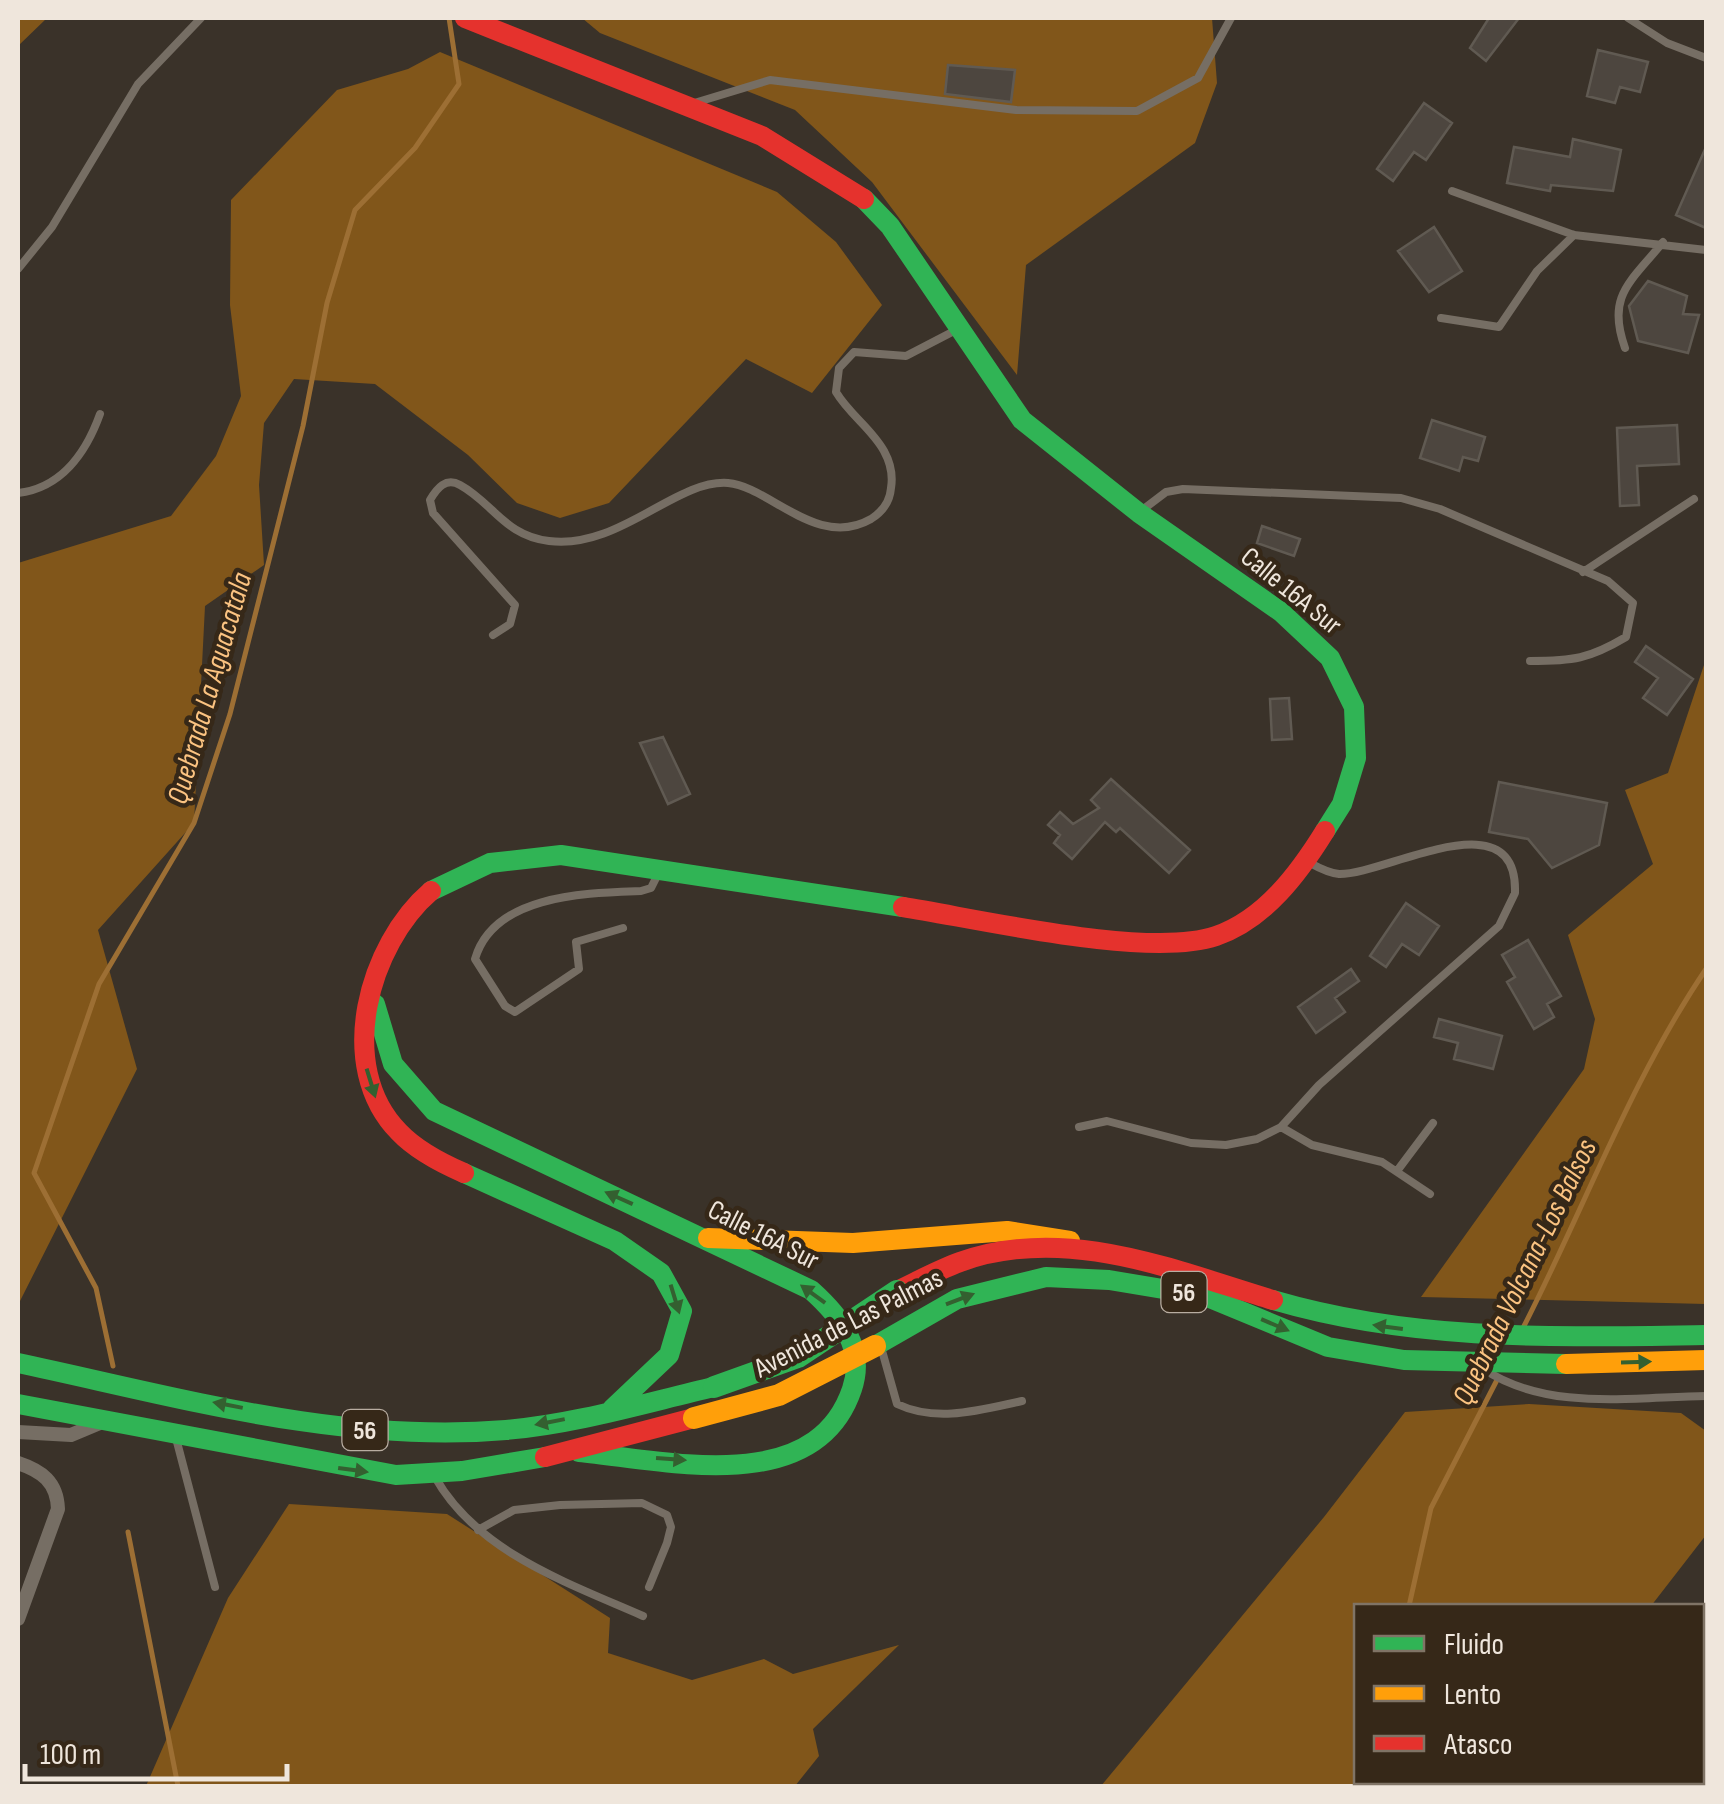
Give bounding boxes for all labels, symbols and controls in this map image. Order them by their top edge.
street label: Calle 16A Sur [1234,541,1348,642]
water label: Quebrada La Aguacatala [160,568,260,808]
one-way arrow [364,1068,379,1099]
water label: Quebrada Volcana-Los Balsos [1445,1133,1605,1411]
one-way arrow [604,1190,633,1207]
street label: Calle 16A Sur [702,1193,824,1277]
street label: Avenida de Las Palmas [748,1262,948,1385]
road number: 56 [1162,1272,1206,1312]
one-way arrow [668,1284,683,1314]
one-way arrow [800,1285,826,1305]
one-way arrow [945,1290,975,1306]
one-way arrow [1260,1317,1290,1333]
one-way arrow [1371,1319,1403,1335]
one-way arrow [1621,1353,1652,1369]
one-way arrow [212,1397,243,1413]
road number: 56 [342,1410,388,1450]
one-way arrow [534,1414,565,1430]
one-way arrow [655,1451,687,1467]
one-way arrow [338,1462,370,1478]
legend [1354,1604,1704,1784]
text: Fluido [1444,1627,1504,1663]
text: Lento [1444,1677,1501,1713]
scale bar [25,1719,288,1781]
text: Atasco [1443,1727,1513,1763]
text: 100 m [40,1737,101,1773]

